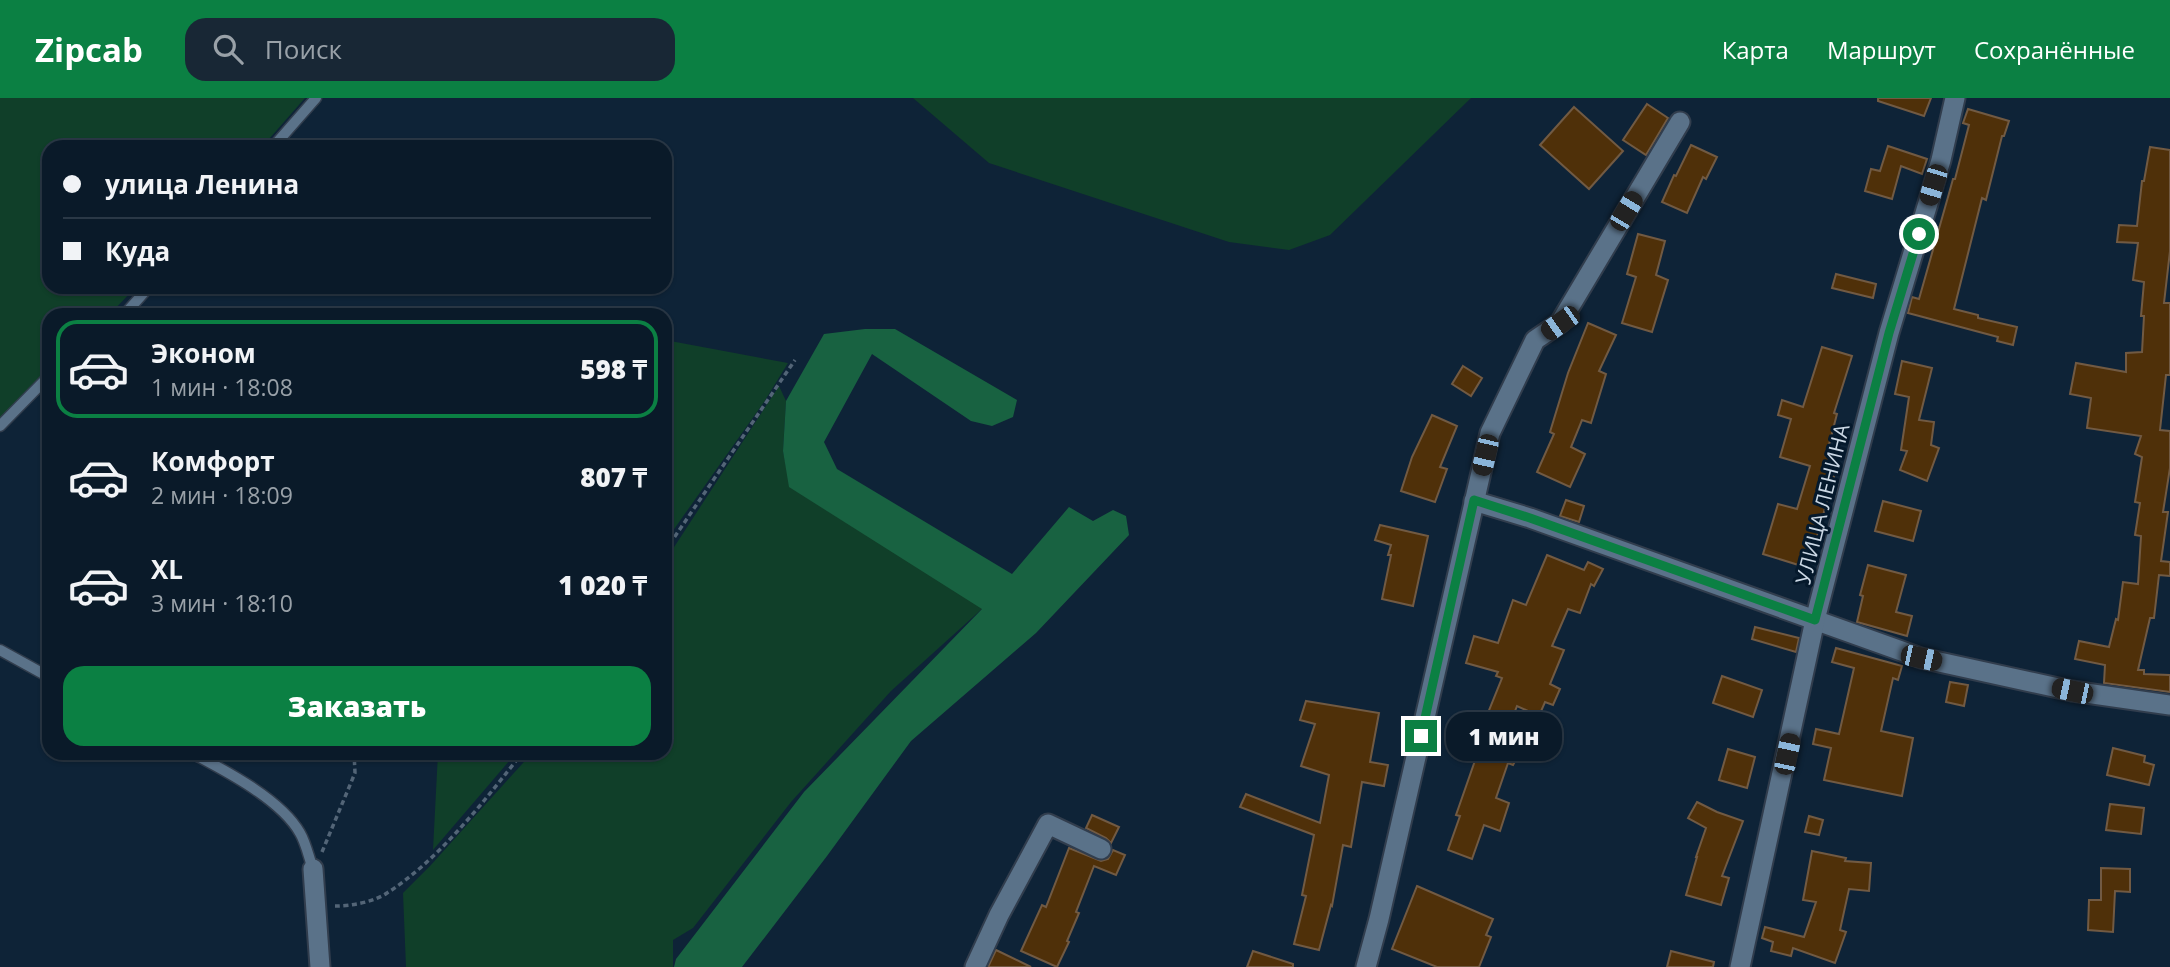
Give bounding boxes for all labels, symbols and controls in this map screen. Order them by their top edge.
search box [185,18,675,81]
text: Zipcab [35,27,143,72]
icon: search [209,30,247,68]
text: Поиск [265,31,342,67]
text: Карта [1722,33,1789,66]
text: Маршрут [1827,33,1936,66]
text: Сохранённые [1974,33,2135,66]
car [1917,162,1950,208]
text: улица Ленина [105,166,299,202]
car [1607,188,1646,234]
route start [1903,218,1935,250]
text: Куда [105,233,170,269]
car [1537,302,1584,344]
text: Эконом [151,335,256,371]
icon: car [67,338,130,401]
text: 598 ₸ [580,351,647,387]
text: 1 мин · 18:08 [151,371,293,403]
street label: УЛИЦА ЛЕНИНА [1789,420,1856,587]
car [1471,432,1500,478]
text: Комфорт [151,443,275,479]
icon: car [67,446,130,509]
text: 807 ₸ [580,459,647,495]
text: 2 мин · 18:09 [151,479,293,511]
text: XL [151,551,183,587]
icon: car [67,554,130,617]
text: 1 020 ₸ [558,567,647,603]
text: 3 мин · 18:10 [151,587,293,619]
car [1899,643,1944,673]
button: Заказать [63,666,651,746]
car [2050,676,2095,706]
callout: 1 мин [1446,712,1561,760]
route end [1405,720,1437,752]
text: 1 мин [1469,720,1539,752]
car [1773,731,1802,777]

